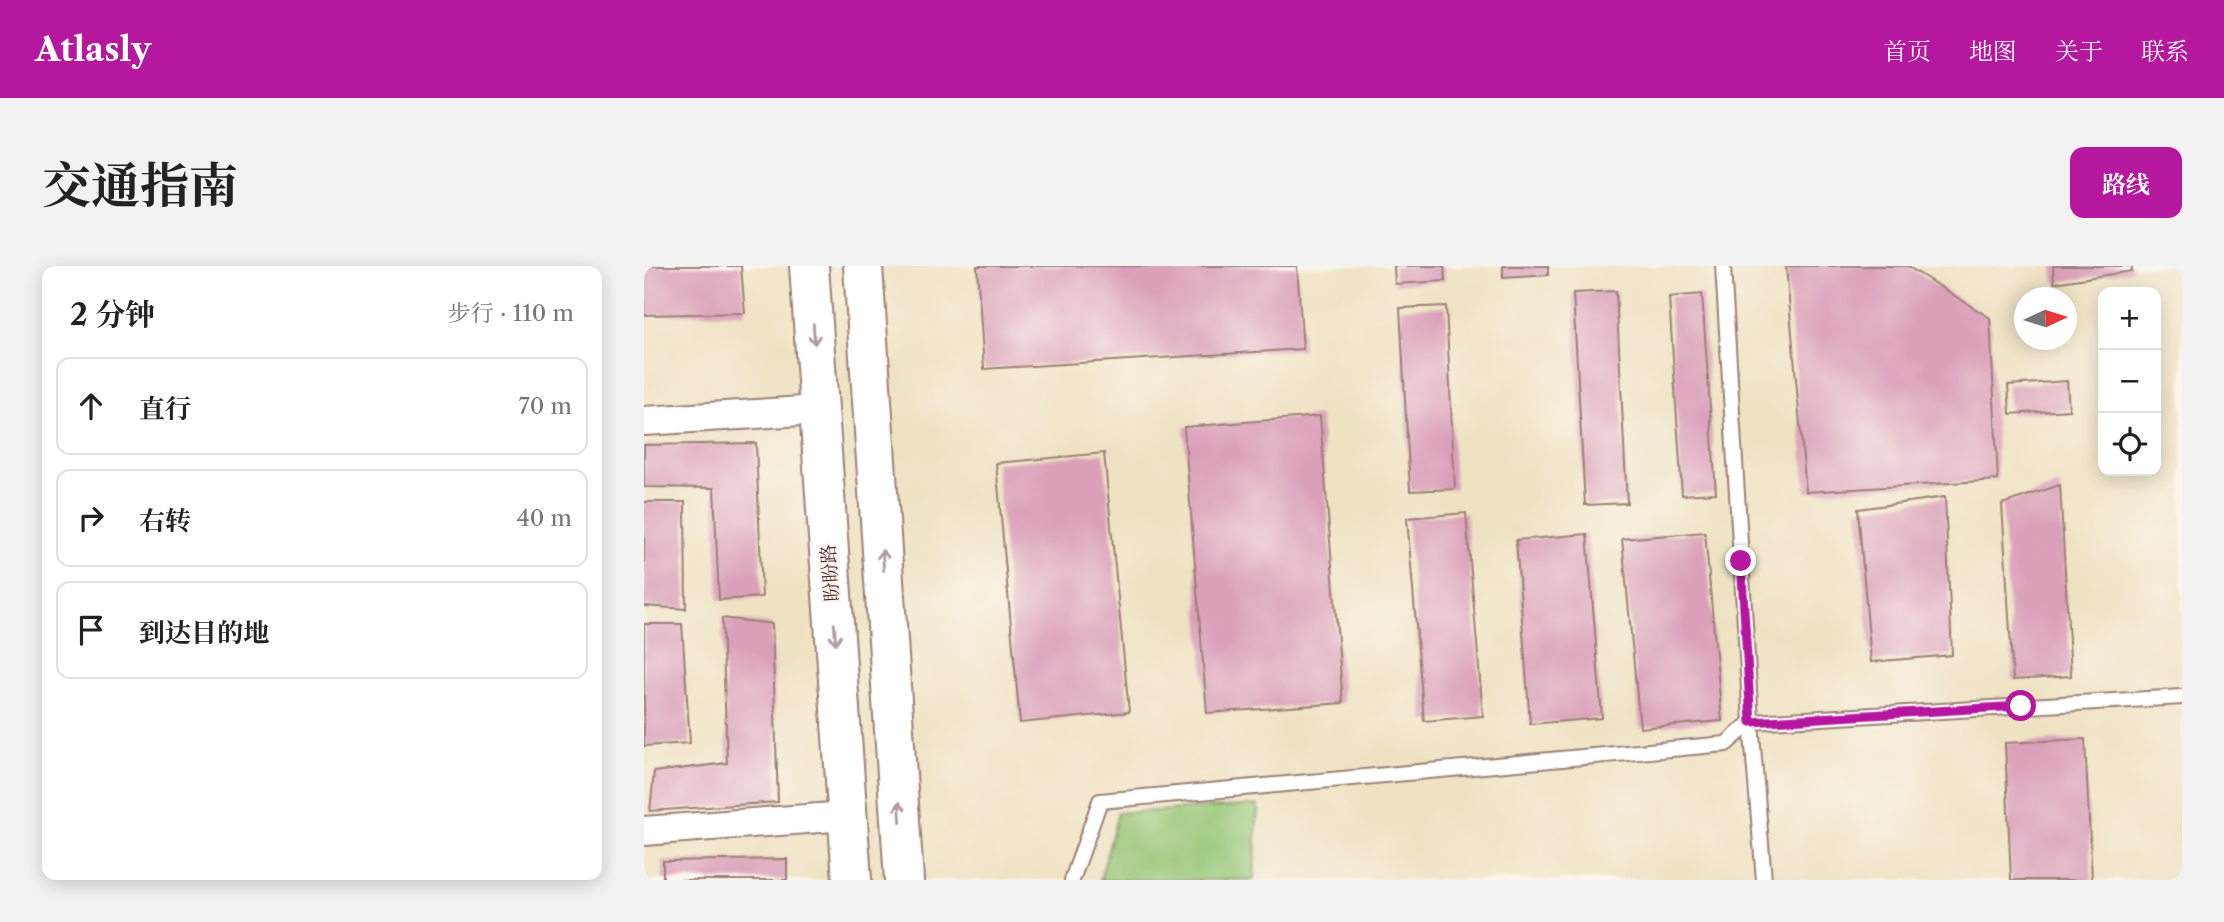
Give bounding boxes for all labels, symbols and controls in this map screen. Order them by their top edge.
text: Atlasly [35,29,151,70]
text: 首页 [1883,37,1931,66]
text: 地图 [1969,37,2017,66]
text: 关于 [2055,37,2103,66]
text: 联系 [2141,37,2189,66]
button: 路线 [2070,147,2182,218]
text: 交通指南 [42,155,238,216]
north arrow [2014,287,2077,350]
map controls [2098,287,2161,476]
button: + [2098,287,2161,350]
text: 2 分钟 [70,296,155,333]
text: 步行 · 110 m [448,299,574,327]
one-way arrow [808,322,821,345]
button: − [2098,350,2161,413]
icon: ahead [72,387,110,425]
text: 70 m [519,392,572,420]
text: 直行 [139,393,191,425]
button: locate [2098,413,2161,476]
icon: right [72,499,110,537]
text: 40 m [517,504,572,532]
text: 右转 [139,505,191,537]
street label: 盼盼路 [817,544,843,602]
route end [1725,545,1756,576]
one-way arrow [876,550,889,572]
icon: arrive [72,611,110,649]
text: 到达目的地 [139,617,269,649]
one-way arrow [828,623,841,646]
route start [2005,690,2036,721]
one-way arrow [893,801,906,824]

